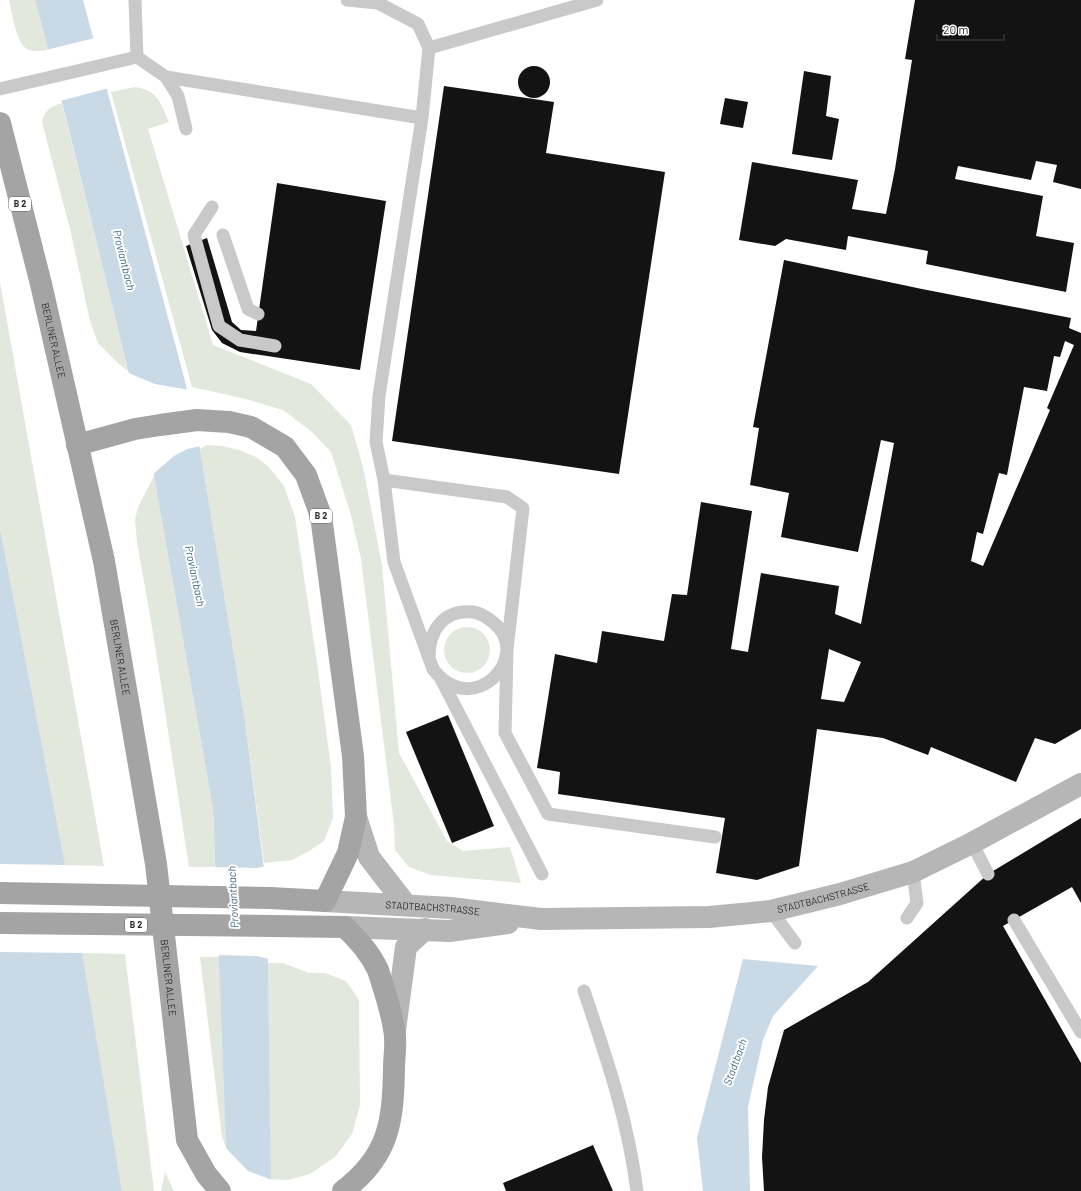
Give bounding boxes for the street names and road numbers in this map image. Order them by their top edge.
road number: B 2 [9,197,31,211]
street label: BERLINER ALLEE [39,301,68,379]
road number: B 2 [310,509,332,523]
street label: BERLINER ALLEE [108,618,133,696]
street label: STADTBACHSTRASSE [776,880,871,915]
street label: STADTBACHSTRASSE [385,898,481,917]
road number: B 2 [125,918,147,932]
street label: BERLINER ALLEE [158,939,179,1017]

